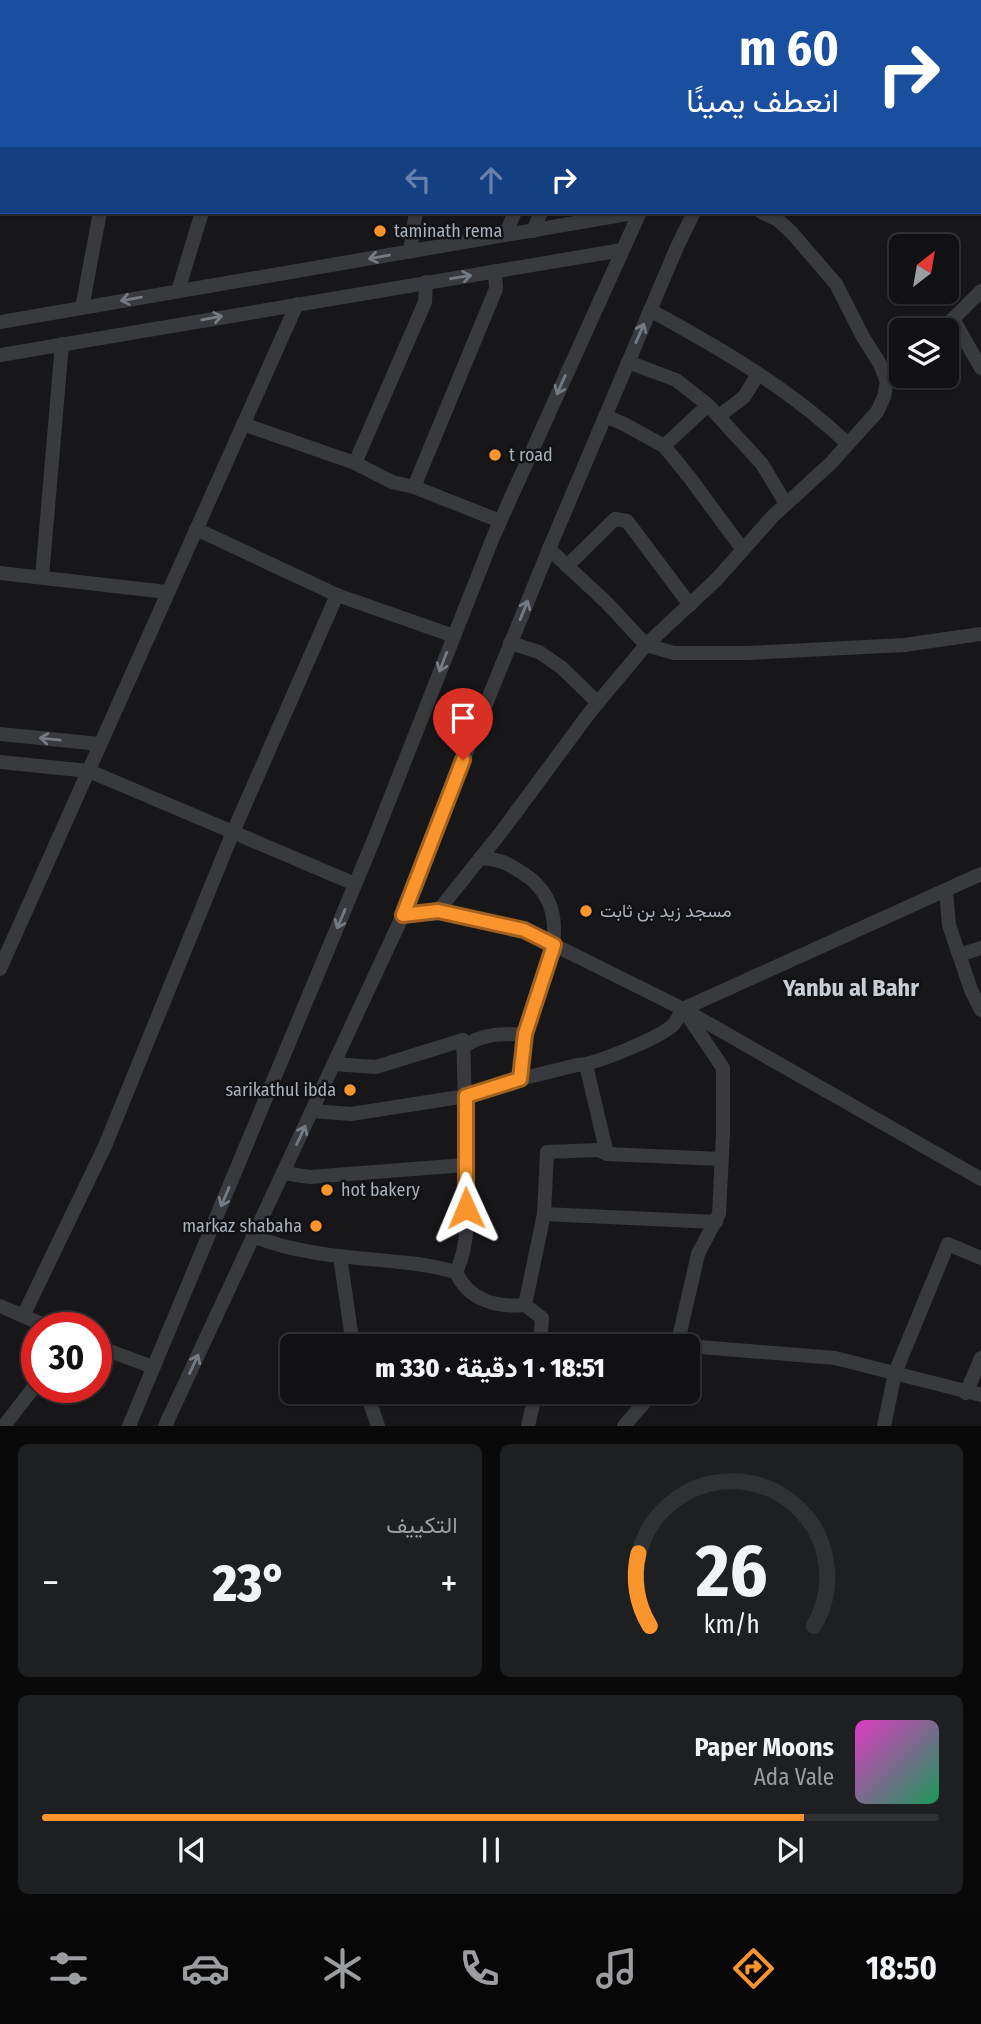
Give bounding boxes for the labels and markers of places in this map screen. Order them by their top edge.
place label: taminath rema [394,220,502,242]
marker: taminath rema [372,223,388,239]
place label: t road [509,444,553,466]
marker: t road [487,447,503,463]
pin [433,688,493,760]
place label: مسجد زيد بن ثابت [600,900,732,922]
marker: مسجد زيد بن ثابت [578,903,594,919]
place label: sarikathul ibda [226,1079,336,1101]
marker: sarikathul ibda [342,1082,358,1098]
place label: hot bakery [341,1179,420,1201]
marker: hot bakery [319,1182,335,1198]
place label: markaz shabaha [182,1215,302,1237]
marker: markaz shabaha [308,1218,324,1234]

